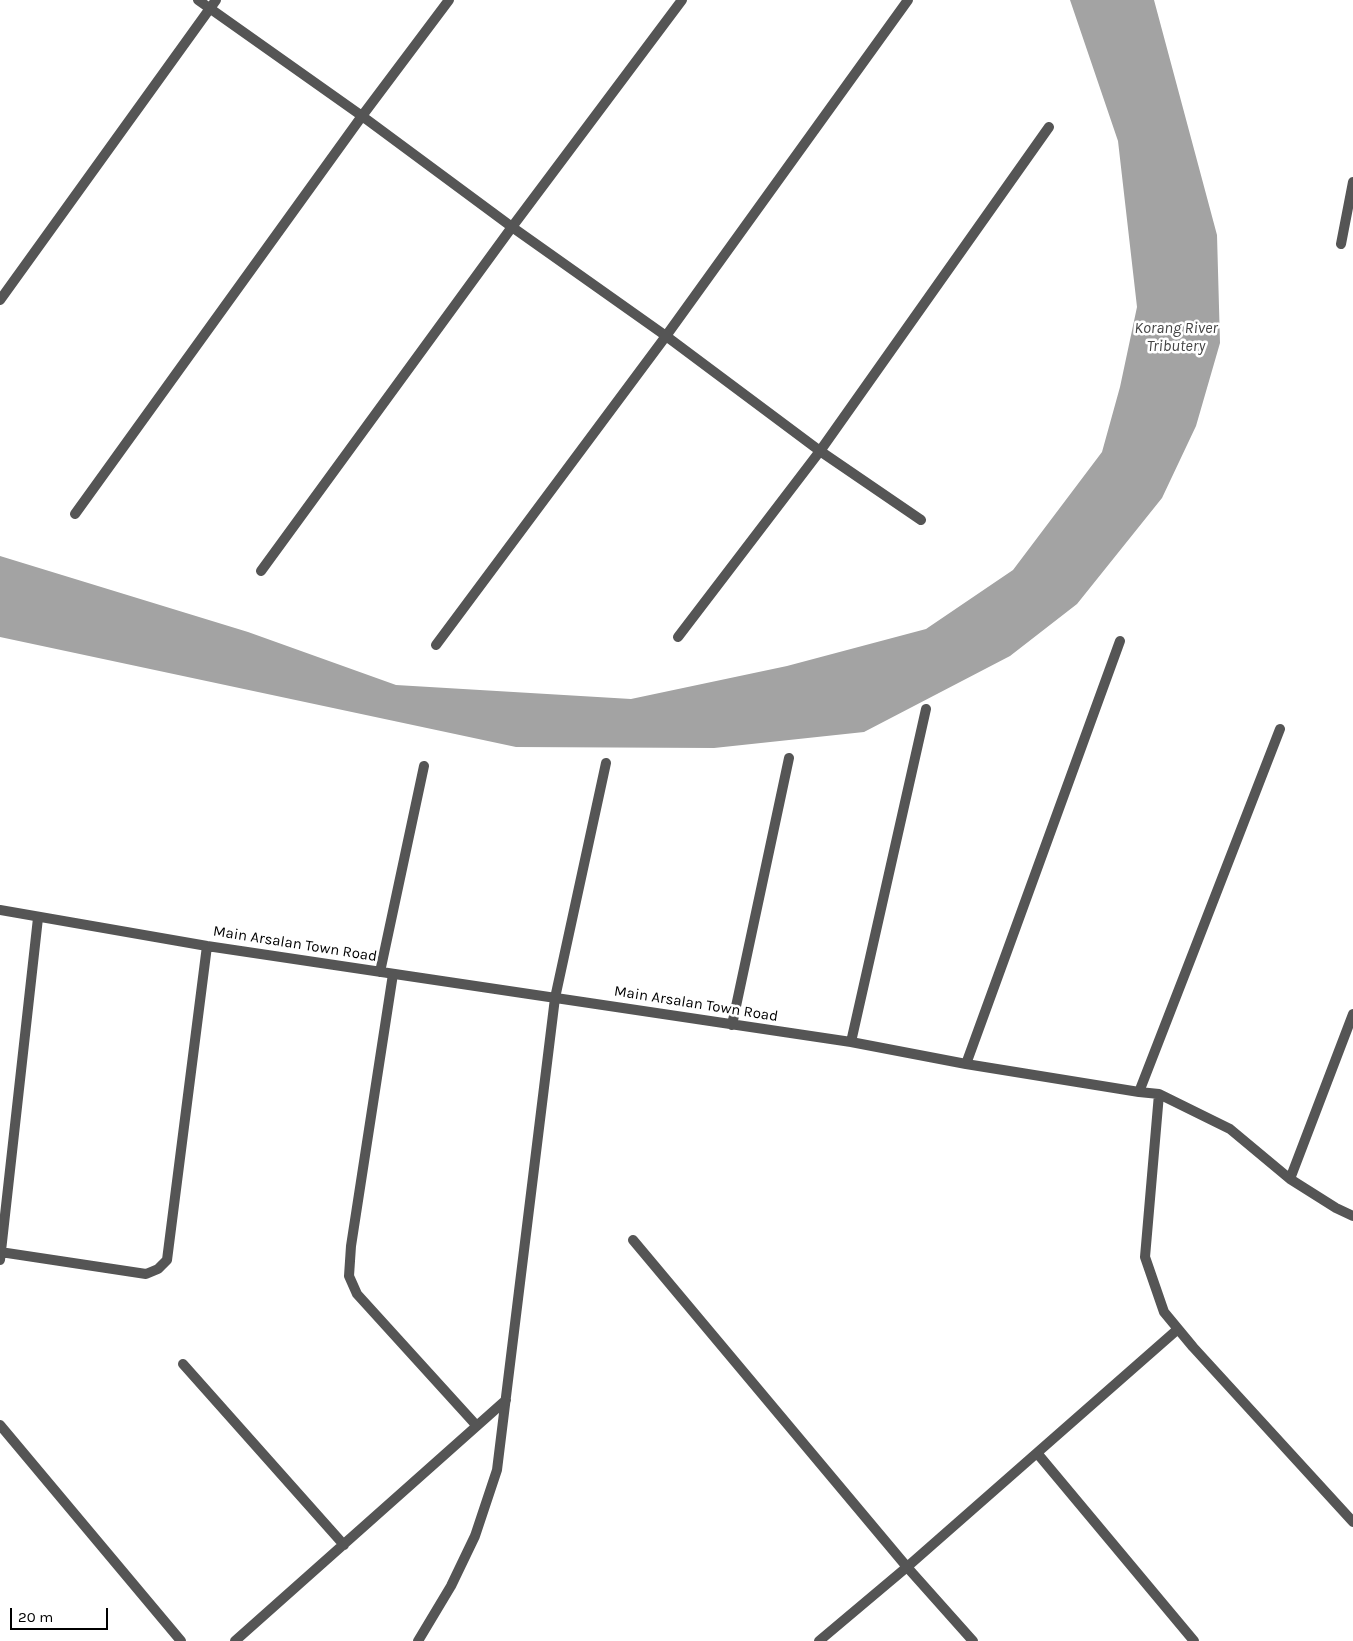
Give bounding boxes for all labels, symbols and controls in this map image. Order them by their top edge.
water label: Korang River Tributery [1134,318,1218,356]
street label: Main Arsalan Town Road [212,922,378,966]
street label: Main Arsalan Town Road [613,982,779,1026]
scale bar [12,1598,110,1630]
text: 20 m [18,1608,53,1626]

